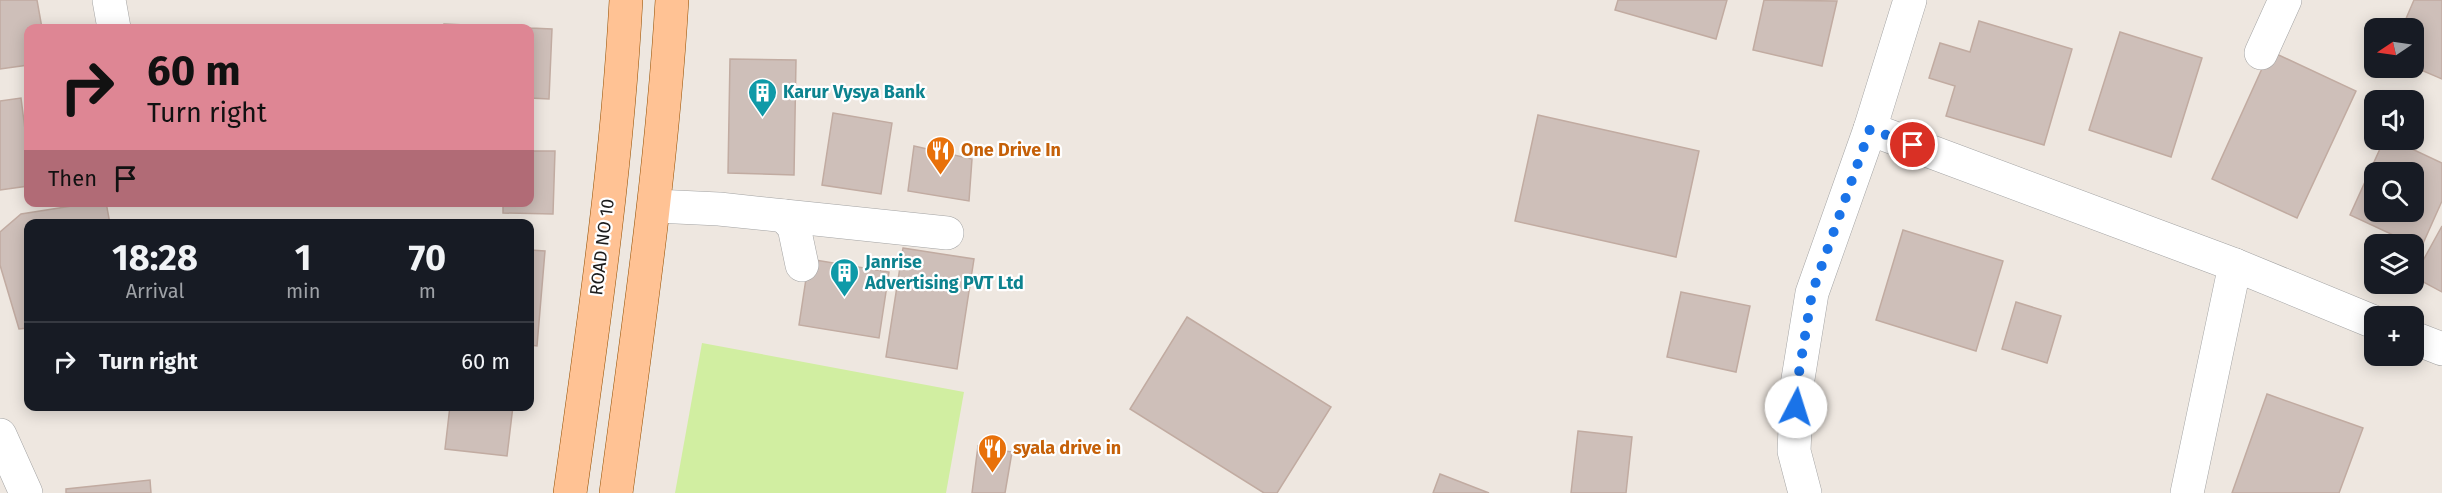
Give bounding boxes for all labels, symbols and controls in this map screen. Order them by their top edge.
north arrow [2364,18,2424,78]
map controls [2364,18,2424,366]
text: 60 m [147,46,241,96]
icon: right [48,48,126,126]
building icon: Karur Vysya Bank [746,76,778,118]
place label: Karur Vysya Bank [783,81,926,103]
button: sound [2364,90,2424,150]
text: Turn right [147,97,267,129]
pin [1887,119,1938,170]
icon: arrive [1896,128,1929,161]
restaurant icon: One Drive In [924,134,956,176]
place label: One Drive In [961,139,1061,161]
icon: arrive [109,162,142,195]
button: search [2364,162,2424,222]
text: Then [48,165,97,192]
street label: ROAD NO 10 [585,197,619,297]
button: layers [2364,234,2424,294]
text: 18:28 [112,236,198,280]
text: 1 [295,236,312,280]
text: 70 [408,236,446,280]
place label: Janrise Advertising PVT Ltd [864,251,1024,294]
building icon: Janrise Advertising PVT Ltd [828,256,860,298]
text: Arrival [126,279,184,303]
text: min [286,279,320,303]
text: m [419,279,436,303]
button: + [2364,306,2424,366]
icon: right [48,345,81,378]
text: Turn right [99,348,198,375]
text: 60 m [461,348,510,375]
position arrow [1764,375,1828,439]
restaurant icon: syala drive in [976,432,1008,474]
place label: syala drive in [1013,437,1121,459]

